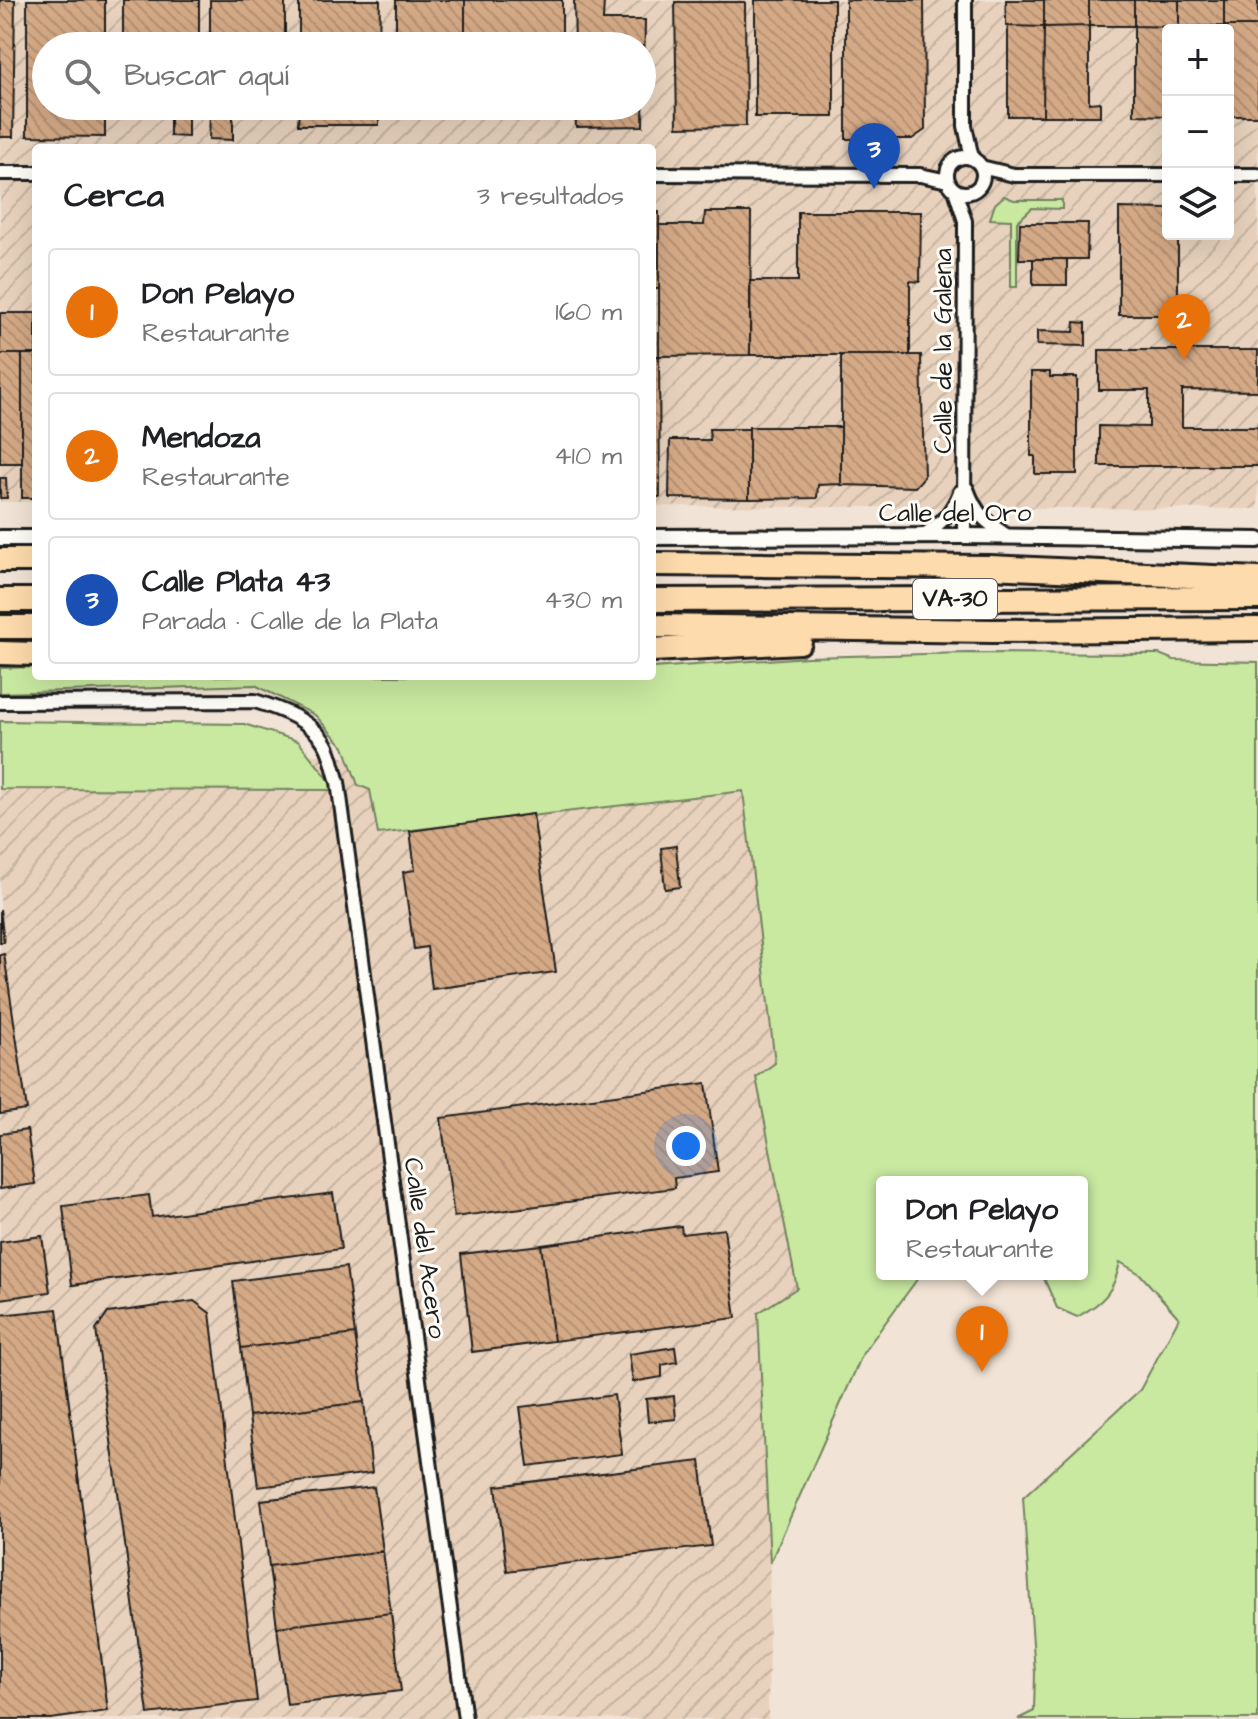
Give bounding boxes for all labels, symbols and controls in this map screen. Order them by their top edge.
map controls [1162,24,1234,240]
button: + [1162,24,1234,96]
search box [32,32,656,120]
icon: search [60,54,104,98]
text: Buscar aquí [124,55,289,97]
button: − [1162,96,1234,168]
pin: 3 [848,123,900,189]
button: layers [1162,168,1234,240]
text: Cerca [64,172,164,220]
text: 3 resultados [477,178,624,214]
street label: Calle de la Galena [925,248,961,454]
text: Don Pelayo [142,273,294,315]
text: 1 [90,294,94,330]
text: 160 m [555,294,622,330]
pin: 2 [1158,294,1210,360]
text: Restaurante [142,315,290,351]
text: Mendoza [142,417,260,459]
text: 2 [85,438,99,474]
text: 410 m [554,438,622,474]
text: Restaurante [142,459,290,495]
street label: Calle del Oro [879,495,1032,531]
text: Calle Plata 43 [142,561,330,603]
road number: VA-30 [913,579,997,619]
text: 3 [85,582,99,618]
text: 430 m [544,582,622,618]
text: Parada · Calle de la Plata [142,603,438,639]
your location [666,1126,706,1166]
street label: Calle del Acero [394,1155,456,1341]
popup [876,1176,1088,1280]
text: Don Pelayo [906,1189,1058,1231]
text: Restaurante [906,1231,1054,1267]
pin: 1 [956,1306,1008,1372]

